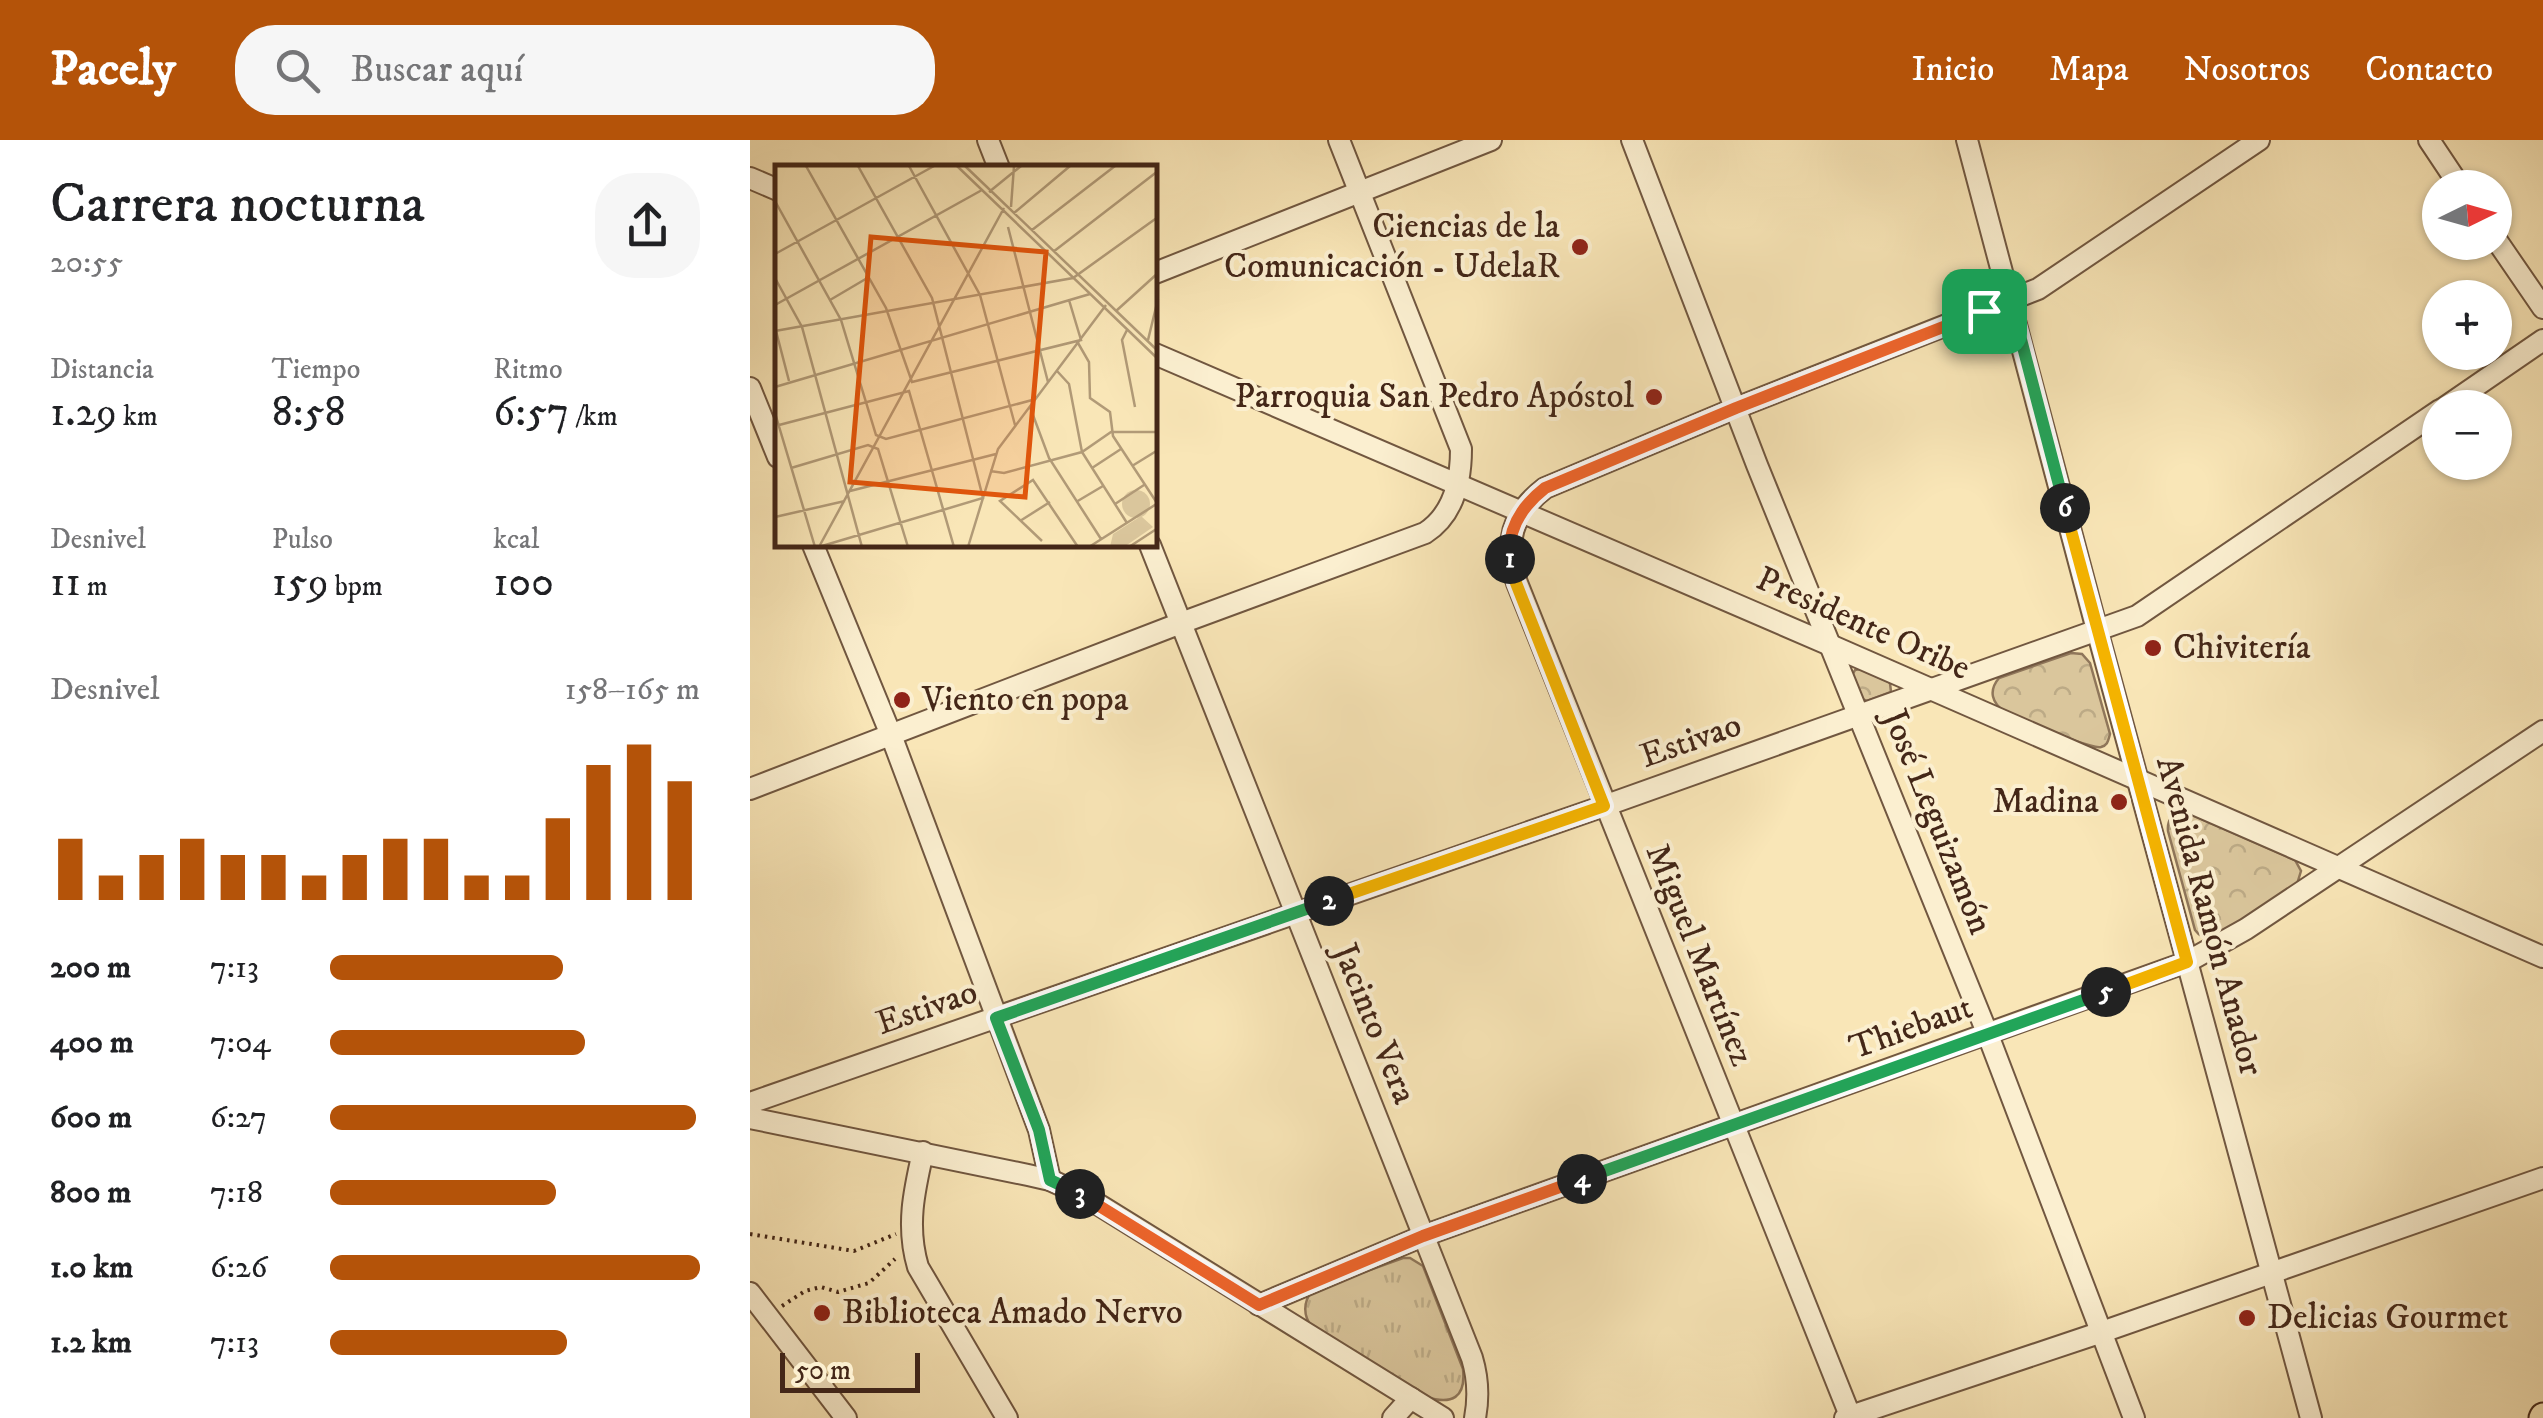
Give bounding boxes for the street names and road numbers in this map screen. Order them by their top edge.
street label: Presidente Oribe [1749,557,1977,691]
street label: José Leguizamón [1871,701,2002,941]
street label: Estivao [1635,703,1747,779]
street label: Avenida Ramón Anador [2145,752,2273,1080]
street label: Miguel Martínez [1635,838,1763,1072]
street label: Jacinto Vera [1321,935,1426,1111]
street label: Estivao [871,970,983,1046]
street label: Thiebaut [1843,985,1979,1071]

